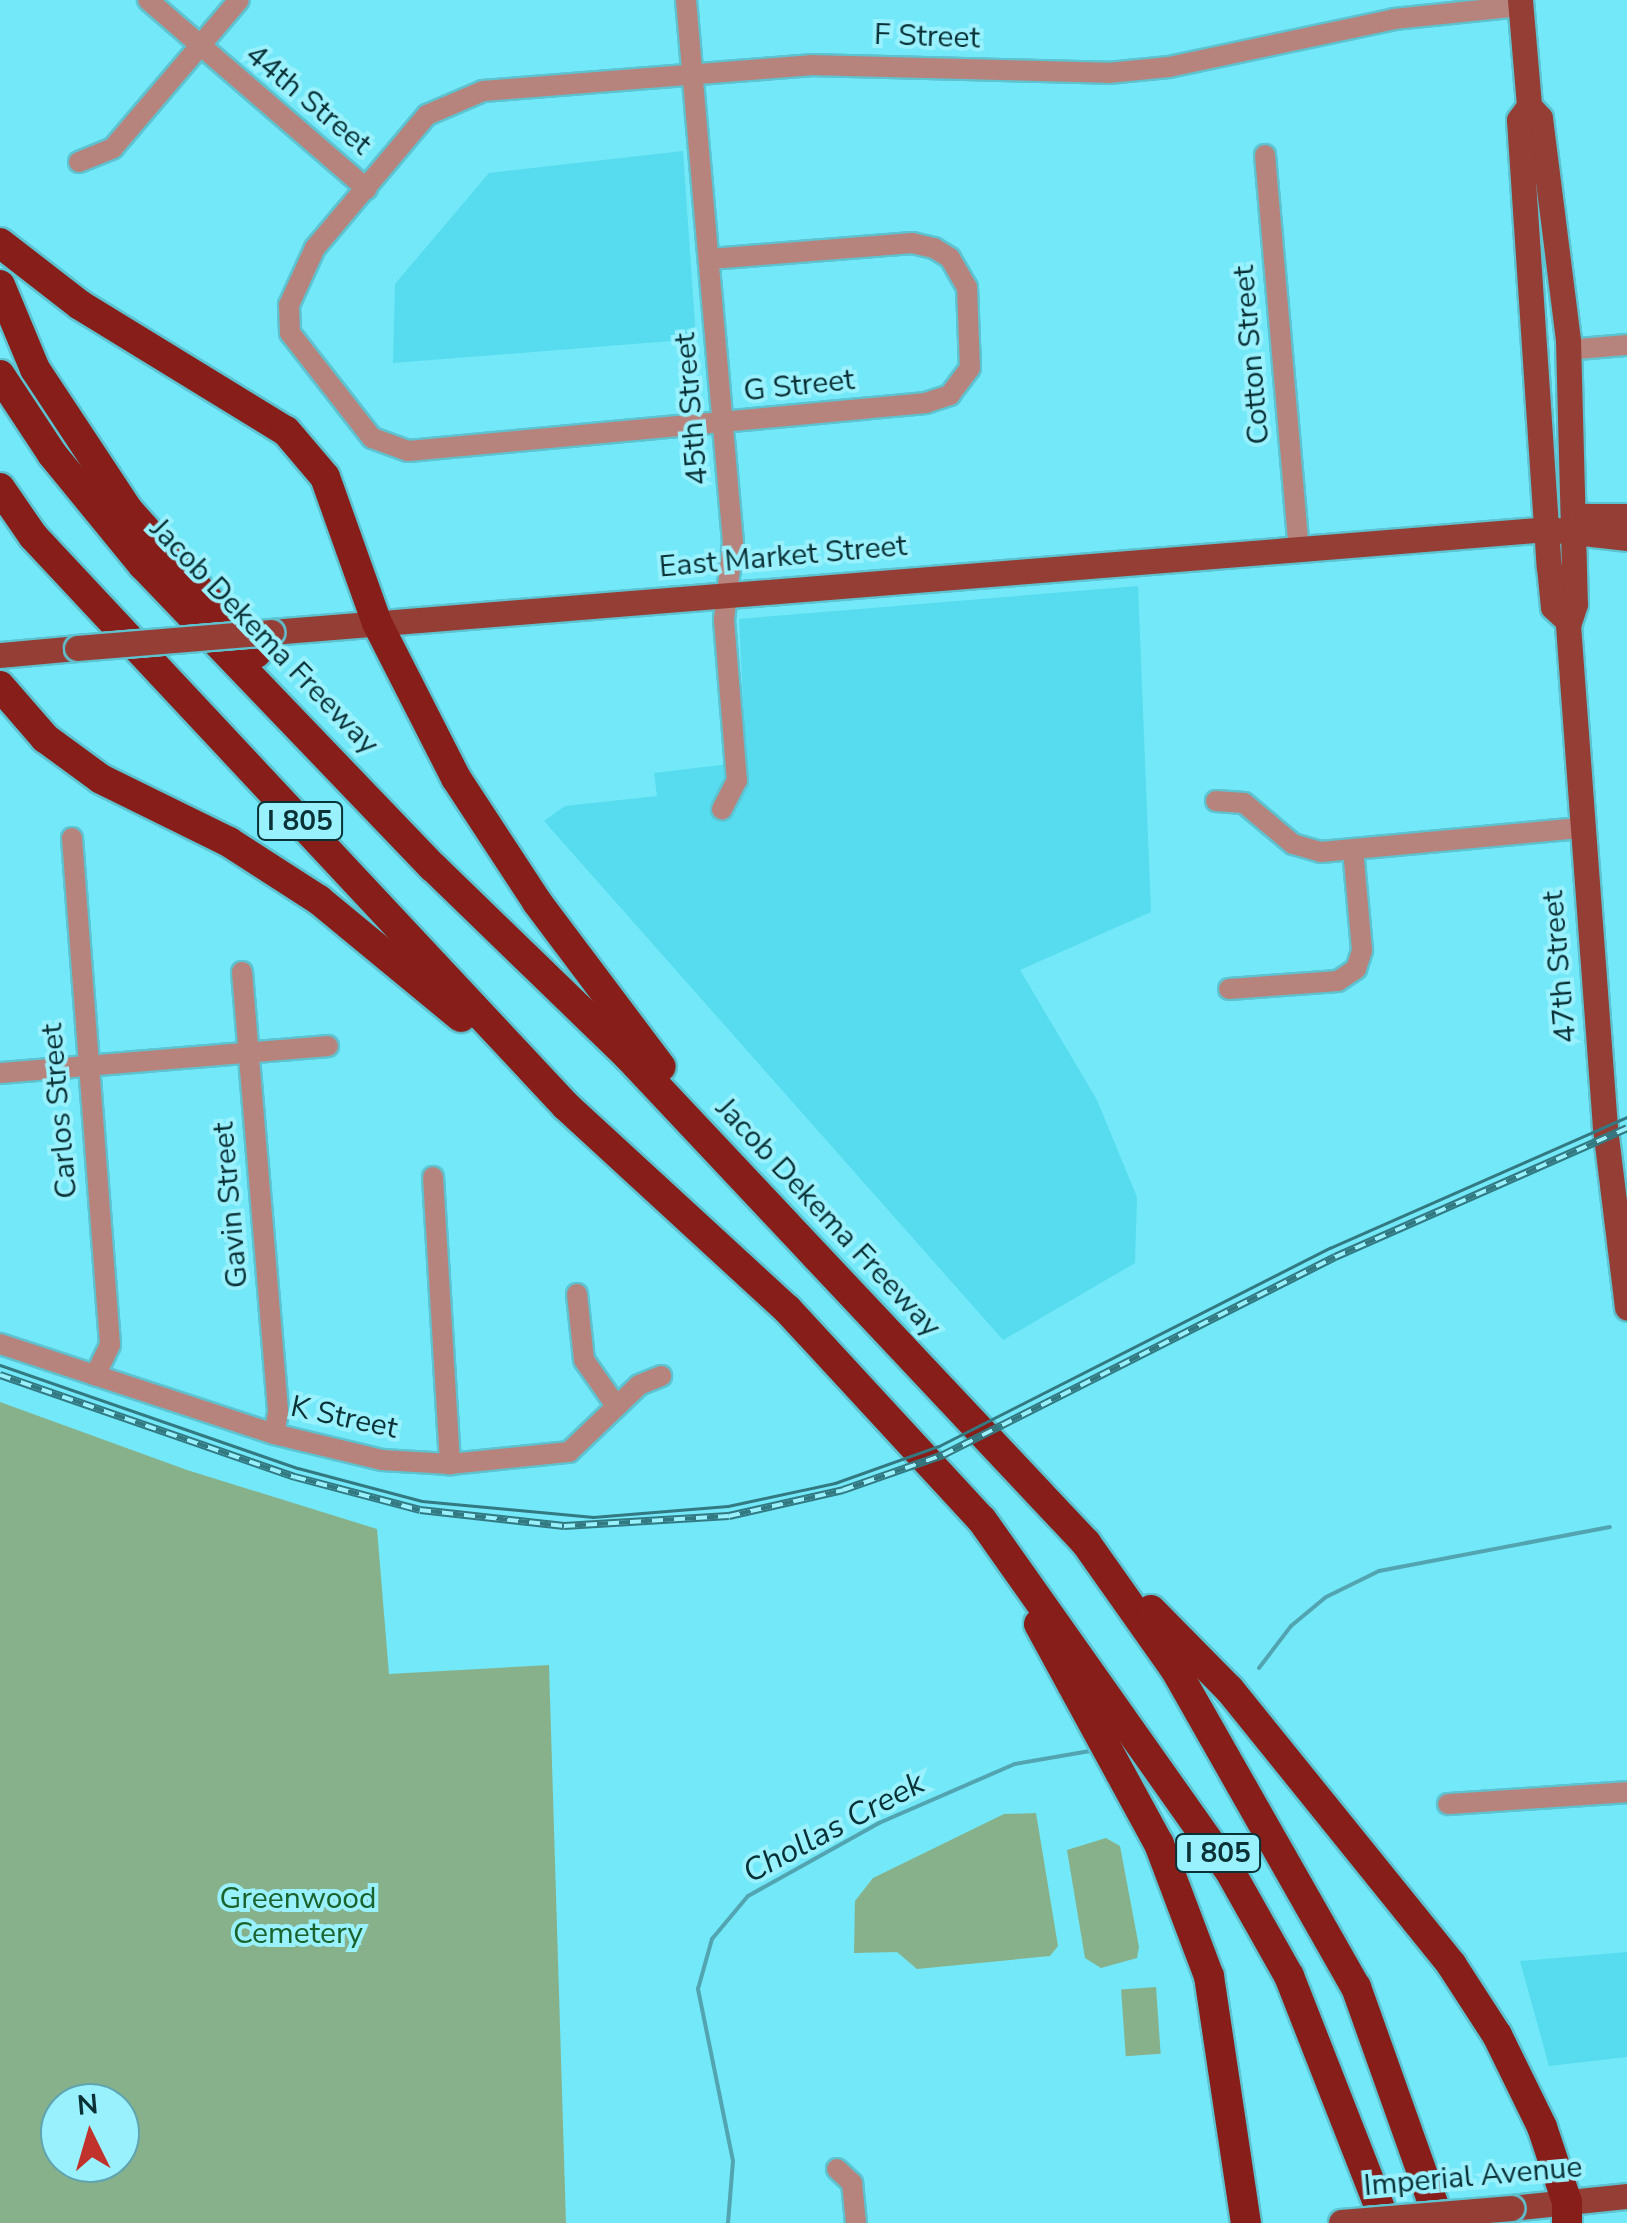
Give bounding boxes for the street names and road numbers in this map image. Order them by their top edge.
street label: F Street [873,17,981,57]
street label: 44th Street [238,37,378,163]
street label: Cotton Street [1226,264,1278,446]
street label: 45th Street [667,331,717,487]
street label: G Street [742,362,856,410]
street label: Jacob Dekema Freeway [142,512,386,762]
street label: East Market Street [658,528,908,586]
road number: I 805 [255,798,345,844]
street label: 47th Street [1535,889,1585,1045]
street label: Carlos Street [34,1022,86,1200]
street label: Jacob Dekema Freeway [708,1091,948,1345]
street label: Gavin Street [206,1120,256,1290]
street label: K Street [287,1389,401,1447]
road number: I 805 [1173,1830,1263,1876]
street label: Imperial Avenue [1362,2150,1584,2204]

